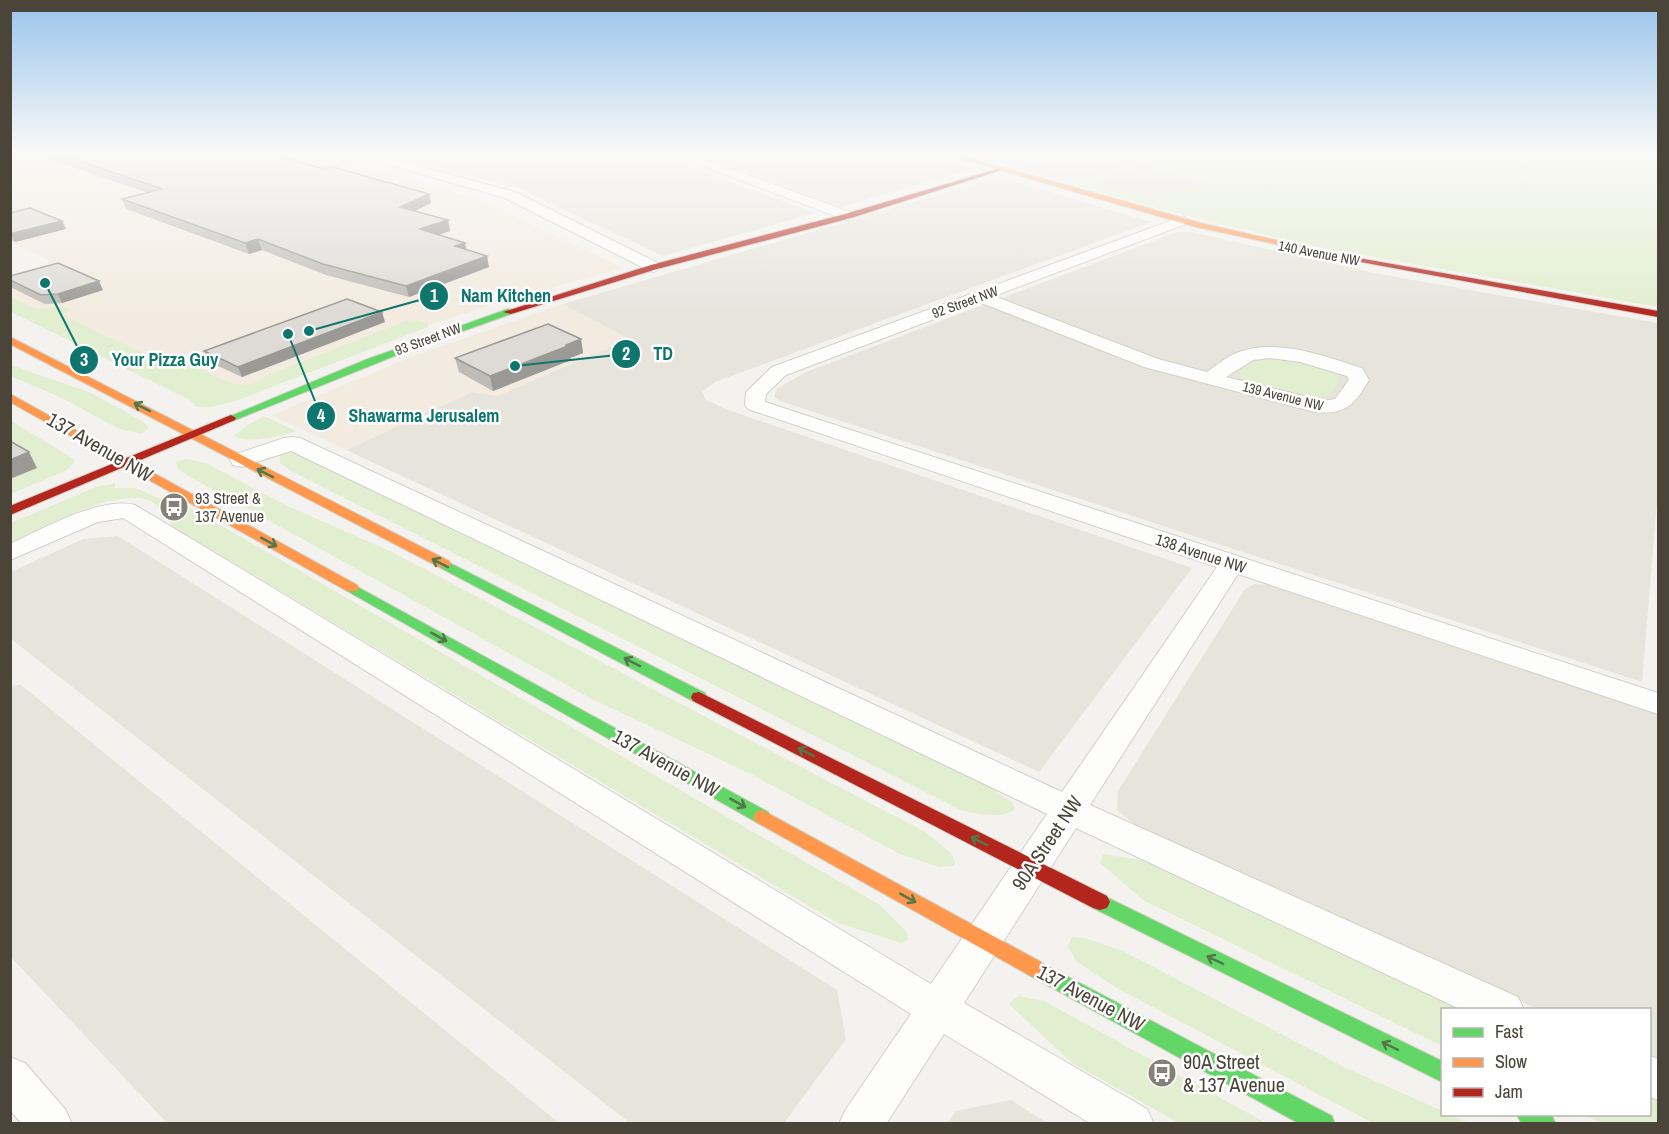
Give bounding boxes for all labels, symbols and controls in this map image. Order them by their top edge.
street label: 140 Avenue NW [1277,236,1361,270]
callout: Nam Kitchen [419,278,564,314]
street label: 92 Street NW [930,282,1001,322]
text: 1 [430,283,439,308]
text: Nam Kitchen [461,283,551,308]
street label: 93 Street NW [393,319,464,359]
callout: TD [611,336,684,372]
text: 2 [622,341,630,366]
text: TD [653,341,673,366]
callout: Your Pizza Guy [69,342,230,378]
text: 3 [80,347,88,372]
text: Your Pizza Guy [112,347,219,372]
street label: 139 Avenue NW [1241,377,1325,415]
callout: Shawarma Jerusalem [306,398,511,434]
one-way arrow [133,401,151,413]
text: 4 [317,403,326,428]
text: Shawarma Jerusalem [349,403,499,428]
street label: 137 Avenue NW [42,405,159,488]
one-way arrow [256,467,274,478]
place label: 93 Street & 137 Avenue [195,487,264,527]
bus stop icon: 93 Street & 137 Avenue [158,491,190,523]
street label: 138 Avenue NW [1153,528,1250,578]
one-way arrow [260,536,277,548]
one-way arrow [432,557,450,568]
one-way arrow [430,631,447,643]
one-way arrow [624,656,642,668]
street label: 137 Avenue NW [608,722,725,803]
one-way arrow [797,746,815,757]
street label: 90A Street NW [1005,790,1088,895]
one-way arrow [729,797,746,809]
one-way arrow [971,835,988,847]
one-way arrow [899,893,917,904]
one-way arrow [1207,953,1225,965]
street label: 137 Avenue NW [1033,958,1150,1037]
legend [1441,1008,1651,1116]
text: Fast [1495,1019,1523,1044]
one-way arrow [1382,1040,1400,1052]
place label: 90A Street & 137 Avenue [1183,1048,1285,1098]
text: Slow [1495,1049,1527,1074]
bus stop icon: 90A Street & 137 Avenue [1146,1057,1178,1089]
text: Jam [1495,1079,1523,1104]

